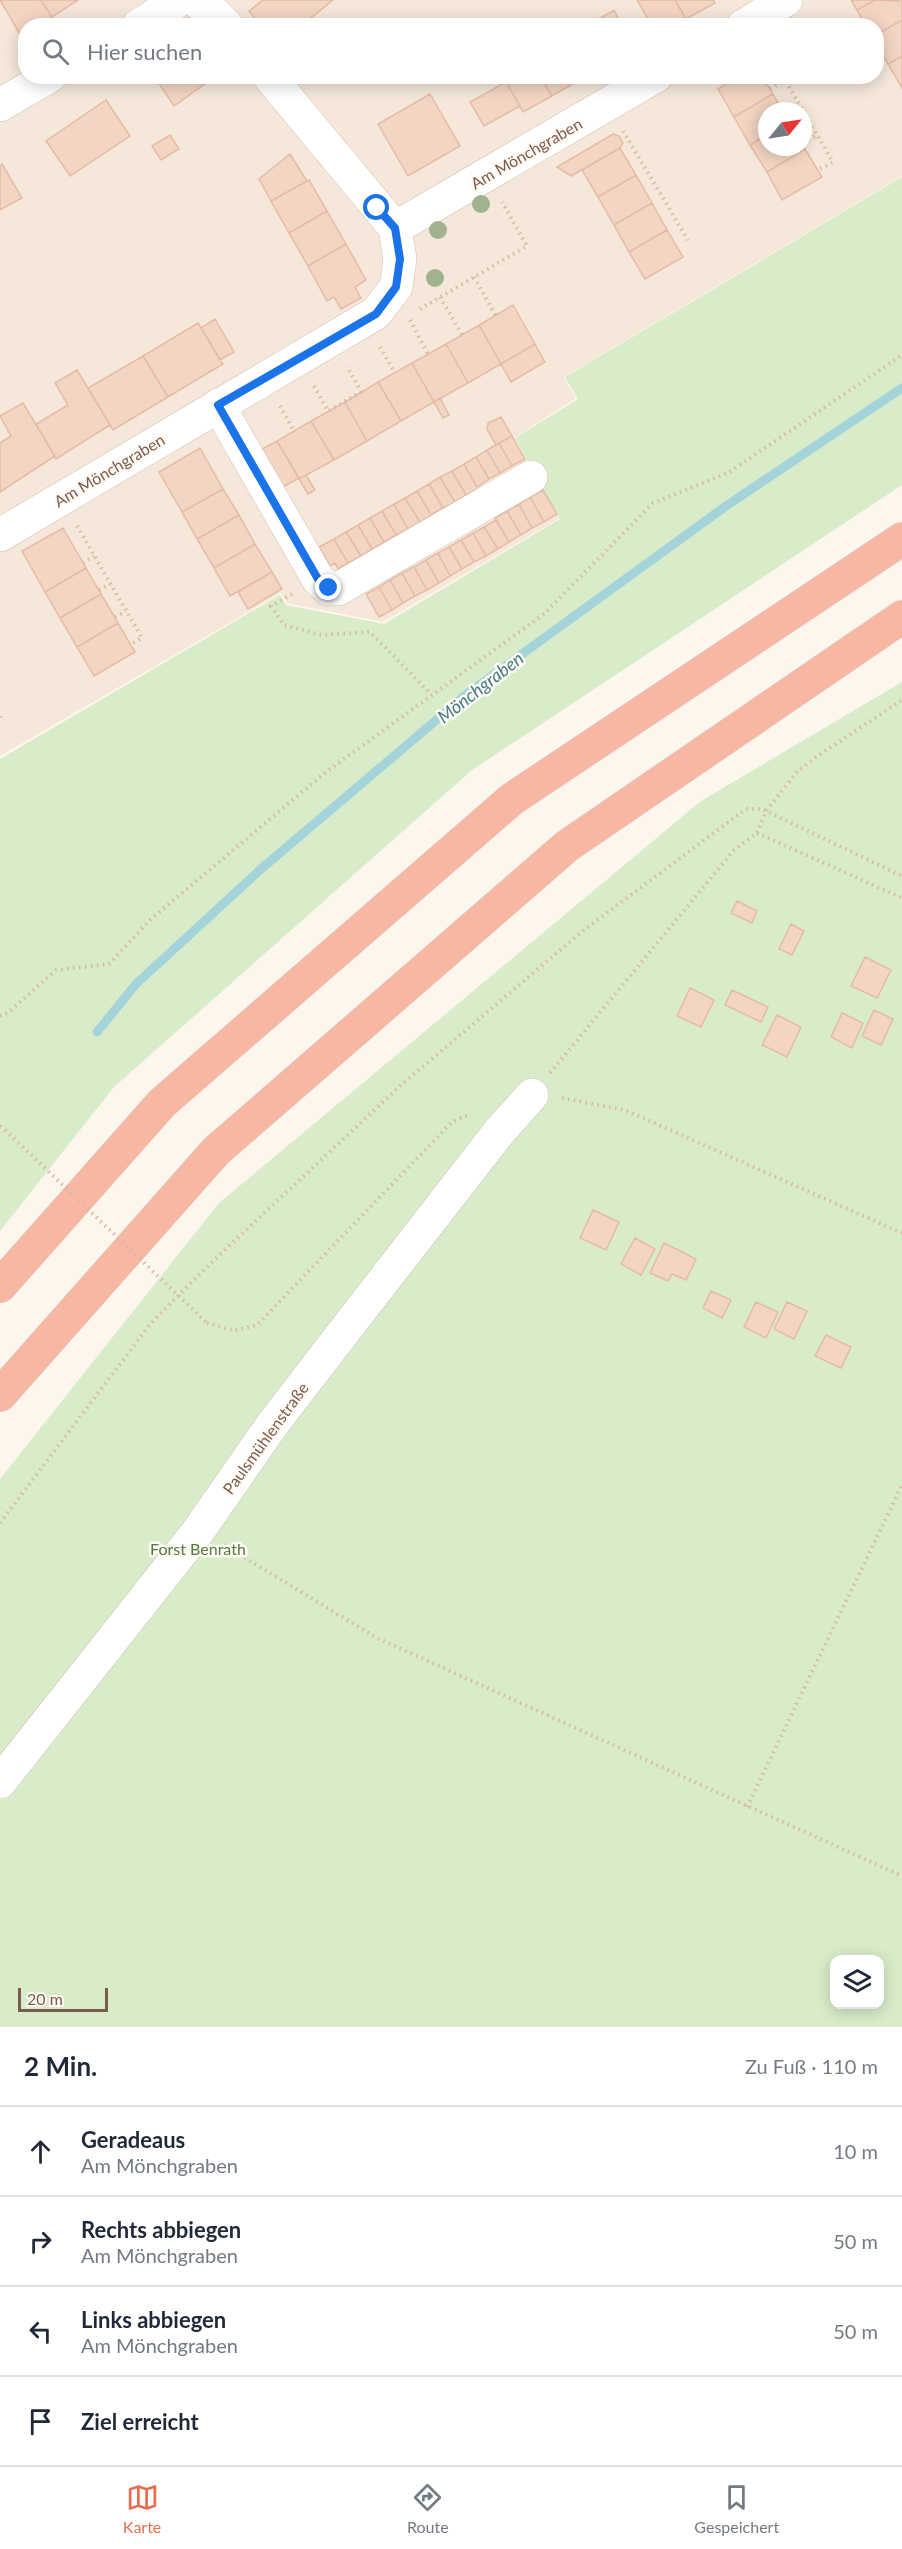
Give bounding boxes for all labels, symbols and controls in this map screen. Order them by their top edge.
search box [18,18,884,84]
icon: search [39,35,72,68]
text: Hier suchen [87,38,202,65]
north arrow [758,102,812,156]
street label: Am Mönchgraben [467,113,585,193]
route start [363,194,389,220]
street label: Am Mönchgraben [50,430,168,510]
route end [315,574,341,600]
water label: Mönchgraben [433,647,527,727]
street label: Paulsmühlenstraße [218,1379,312,1497]
park label: Forst Benrath [150,1539,246,1558]
map controls [830,1955,884,2009]
button: layers [830,1955,884,2009]
scale bar [18,1985,108,2012]
text: 20 m [27,1989,63,2008]
text: 2 Min. [24,2050,97,2082]
text: Zu Fuß · 110 m [745,2054,878,2078]
text: Geradeaus [81,2126,185,2153]
icon: ahead [24,2135,57,2168]
text: 10 m [833,2139,878,2163]
text: Am Mönchgraben [81,2153,238,2177]
text: Rechts abbiegen [81,2216,241,2243]
icon: right [24,2225,57,2258]
text: 50 m [833,2229,878,2253]
text: Am Mönchgraben [81,2243,238,2267]
text: Links abbiegen [81,2306,226,2333]
icon: left [24,2315,57,2348]
text: 50 m [833,2319,878,2343]
text: Am Mönchgraben [81,2333,238,2357]
icon: arrive [24,2405,57,2438]
text: Ziel erreicht [81,2408,199,2435]
tab: Karte [123,2481,161,2536]
tab: Route [407,2481,449,2536]
tab: Gespeichert [694,2481,779,2536]

